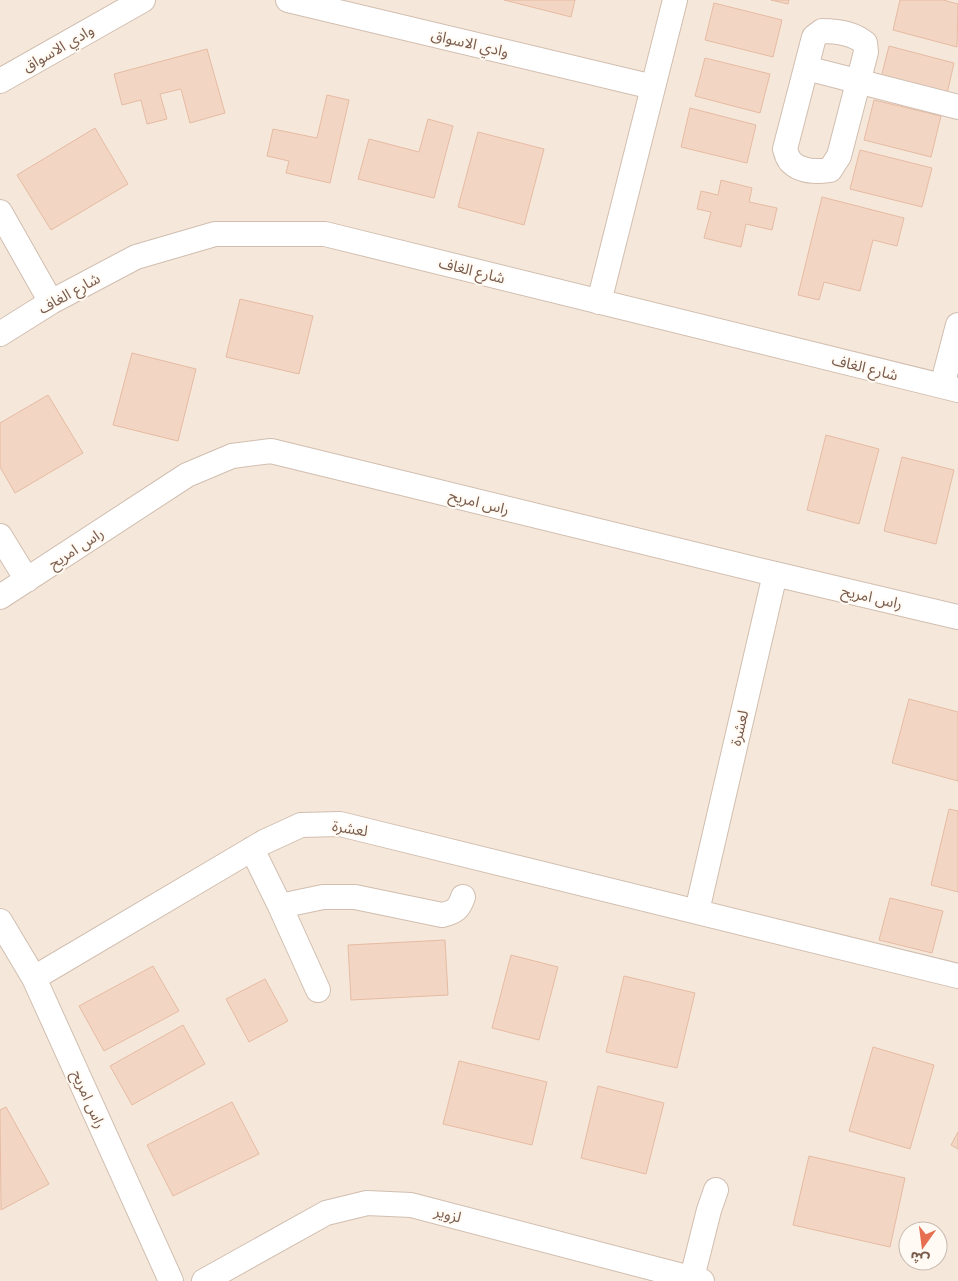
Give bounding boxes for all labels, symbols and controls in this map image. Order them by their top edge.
street label: وادي الاسواق [19,20,98,78]
street label: وادي الاسواق [429,25,511,64]
street label: شارع الغاف [436,253,507,290]
street label: شارع الغاف [35,268,105,320]
street label: شارع الغاف [829,350,900,387]
street label: راس امريح [446,485,511,522]
street label: راس امريح [45,523,109,575]
street label: راس امريح [839,581,904,616]
street label: لعشرة [726,708,752,748]
street label: لعشرة [331,816,369,840]
street label: راس امريح [65,1067,110,1132]
street label: لزوير [432,1201,464,1227]
north arrow [898,1221,948,1271]
text: ش [908,1248,931,1270]

